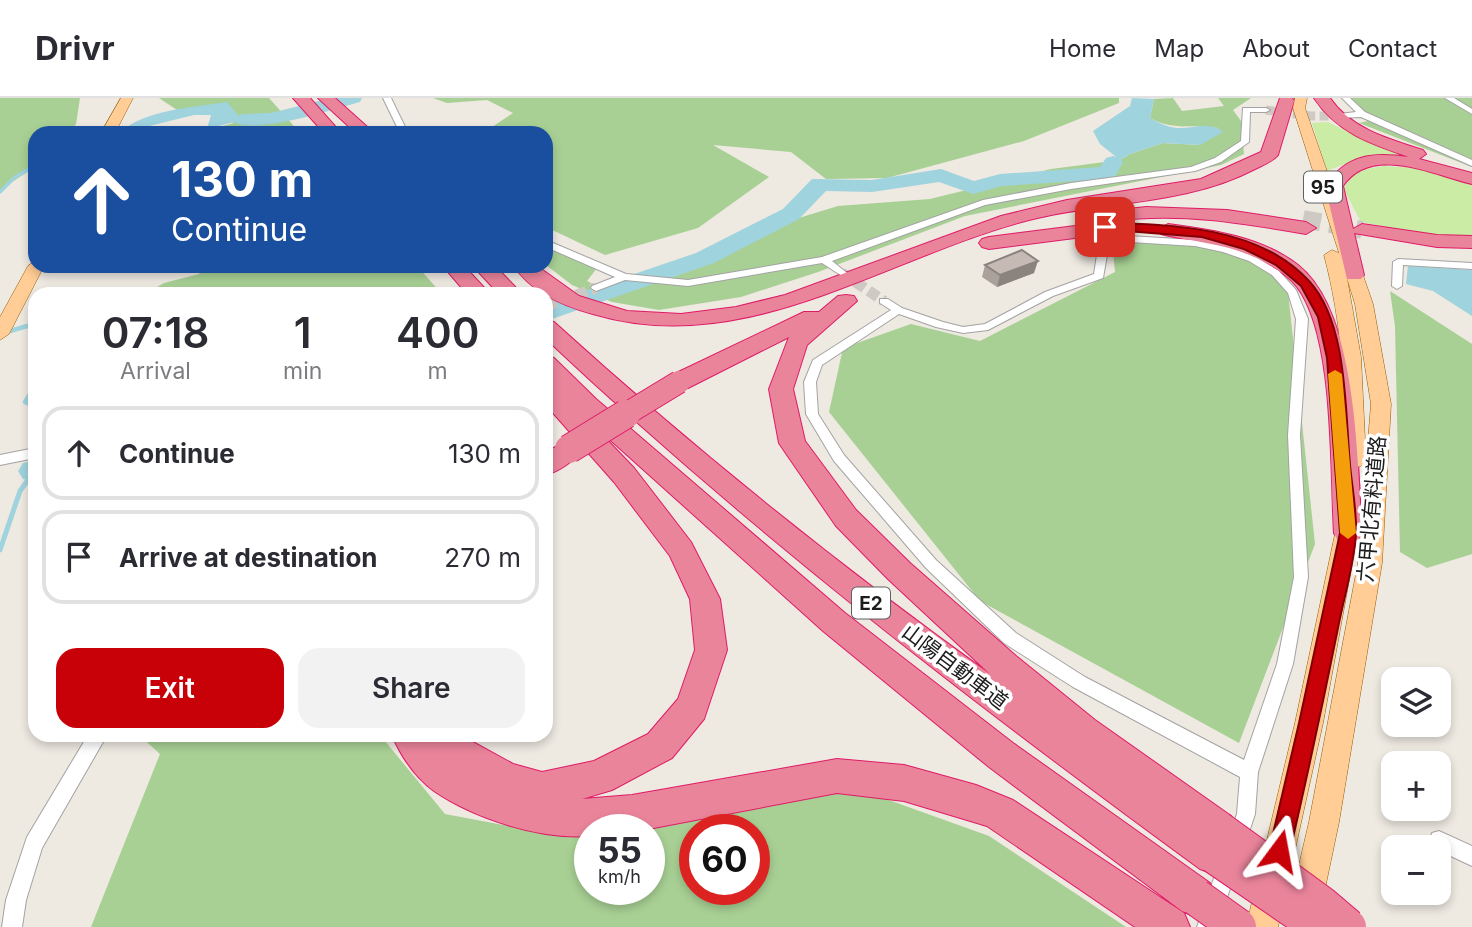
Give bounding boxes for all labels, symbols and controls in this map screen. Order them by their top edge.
text: Drivr [35,28,115,68]
text: Home [1049,34,1116,63]
text: Map [1154,34,1204,63]
text: About [1242,34,1310,63]
text: Contact [1348,34,1437,63]
text: 130 m [171,150,313,209]
icon: ahead [56,154,147,245]
road number: 95 [1304,172,1342,202]
pin [1075,197,1135,257]
icon: arrive [1086,208,1124,246]
text: Continue [171,210,307,249]
text: 07:18 [102,307,209,358]
text: 1 [294,307,312,358]
text: 400 [396,307,479,358]
text: Arrival [120,357,191,385]
text: min [283,357,322,385]
text: m [428,357,448,385]
icon: ahead [60,434,98,472]
street label: 六甲北有料道路 [1353,435,1390,583]
text: Continue [119,438,235,469]
text: 130 m [448,438,521,469]
icon: arrive [60,538,98,576]
text: Arrive at destination [119,542,378,573]
text: 270 m [444,542,521,573]
road number: E2 [852,588,890,618]
street label: 山陽自動車道 [897,619,1013,714]
button: Exit [56,648,284,728]
button: Share [298,648,525,728]
map controls [1381,667,1451,905]
button: layers [1381,667,1451,737]
button: + [1381,751,1451,821]
speed limit sign: 60 [679,814,770,905]
position arrow [1242,814,1316,888]
text: 55 [597,829,642,871]
button: − [1381,835,1451,905]
text: km/h [598,866,641,887]

